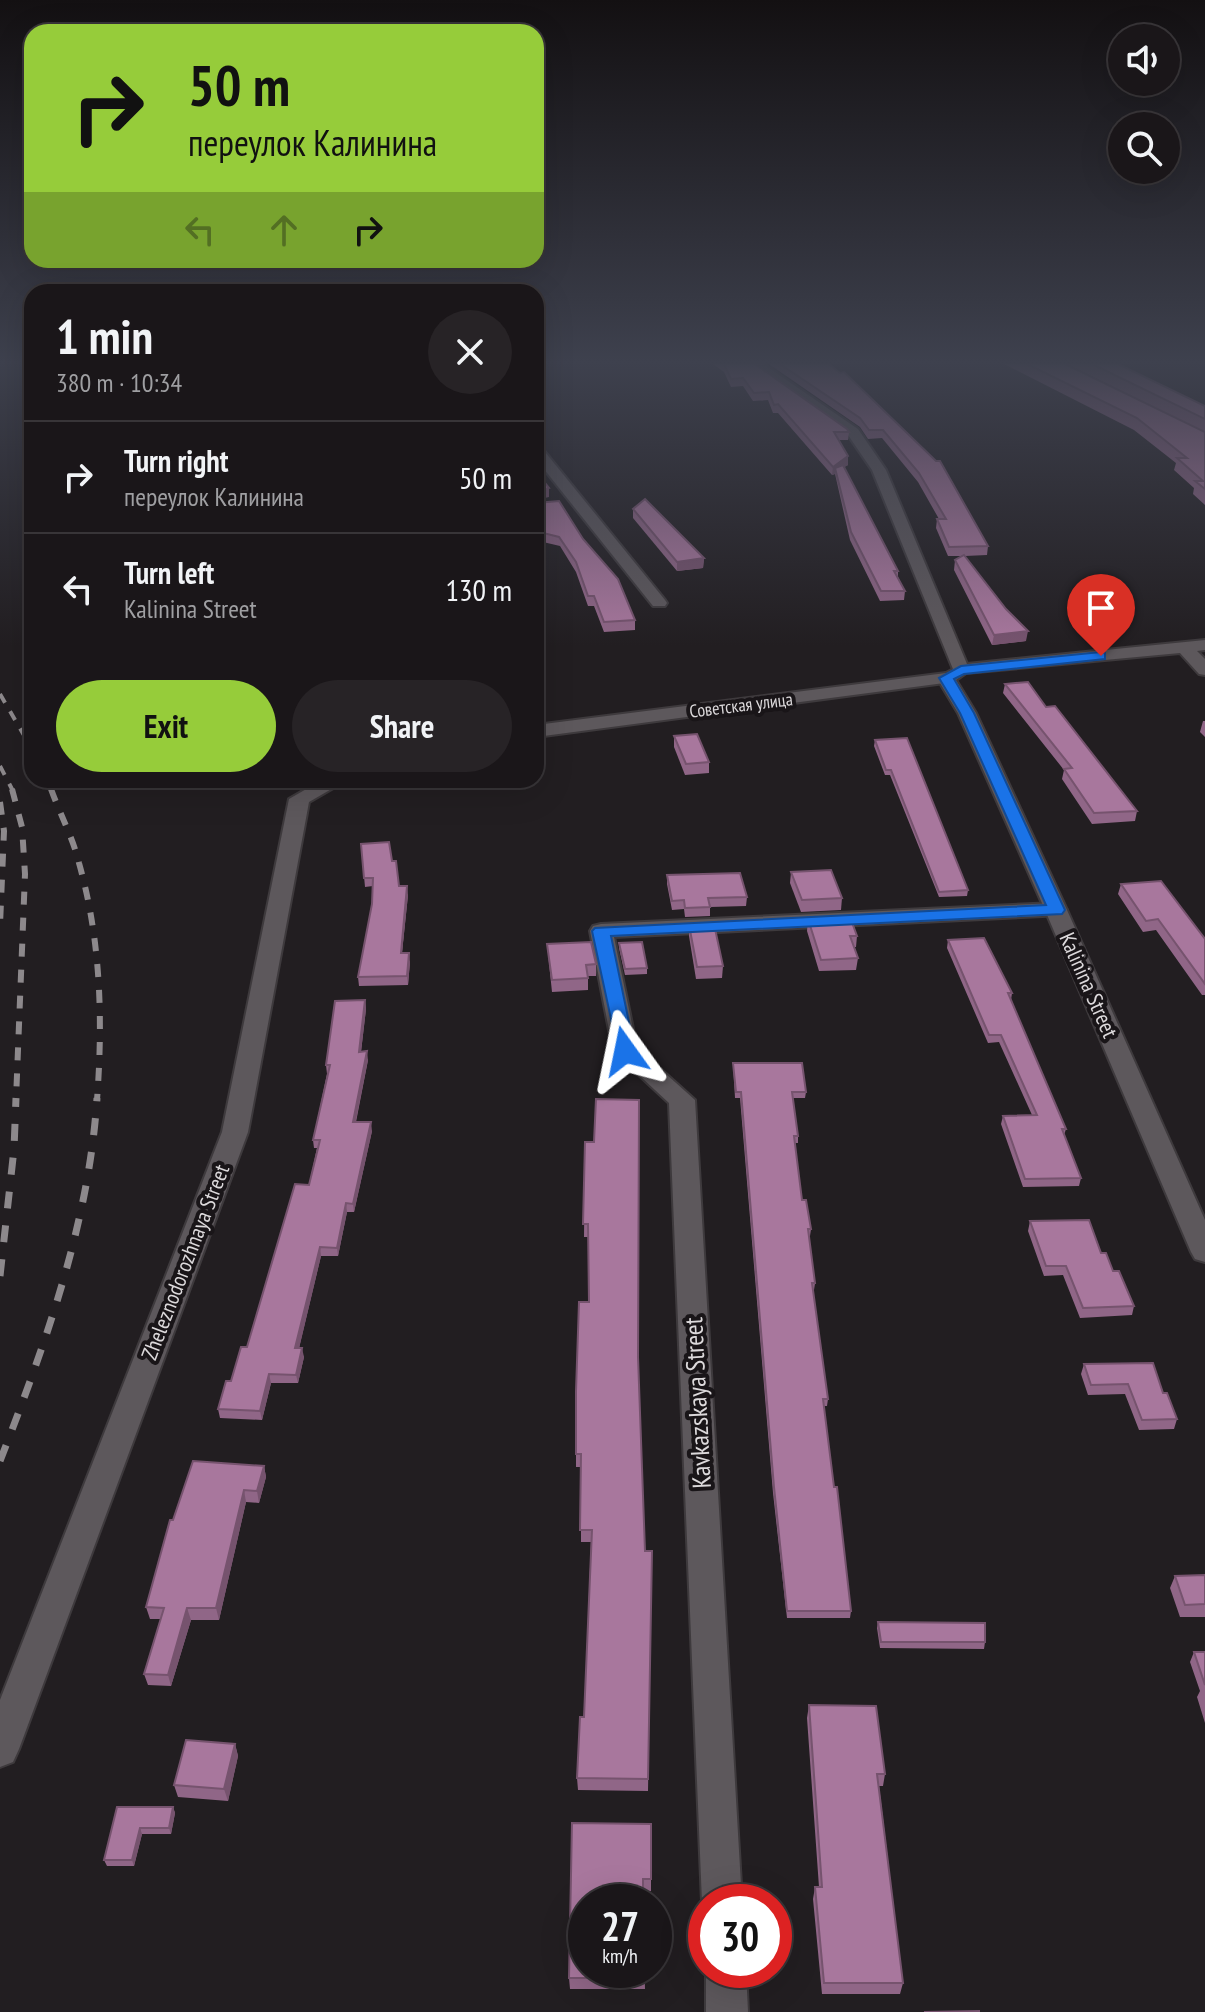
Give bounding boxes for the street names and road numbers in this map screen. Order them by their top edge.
street label: Советская улица [688,687,794,723]
street label: Kalinina Street [1053,928,1125,1042]
street label: Zheleznodorozhnaya Street [135,1160,235,1364]
street label: Kavkazskaya Street [676,1317,718,1489]

